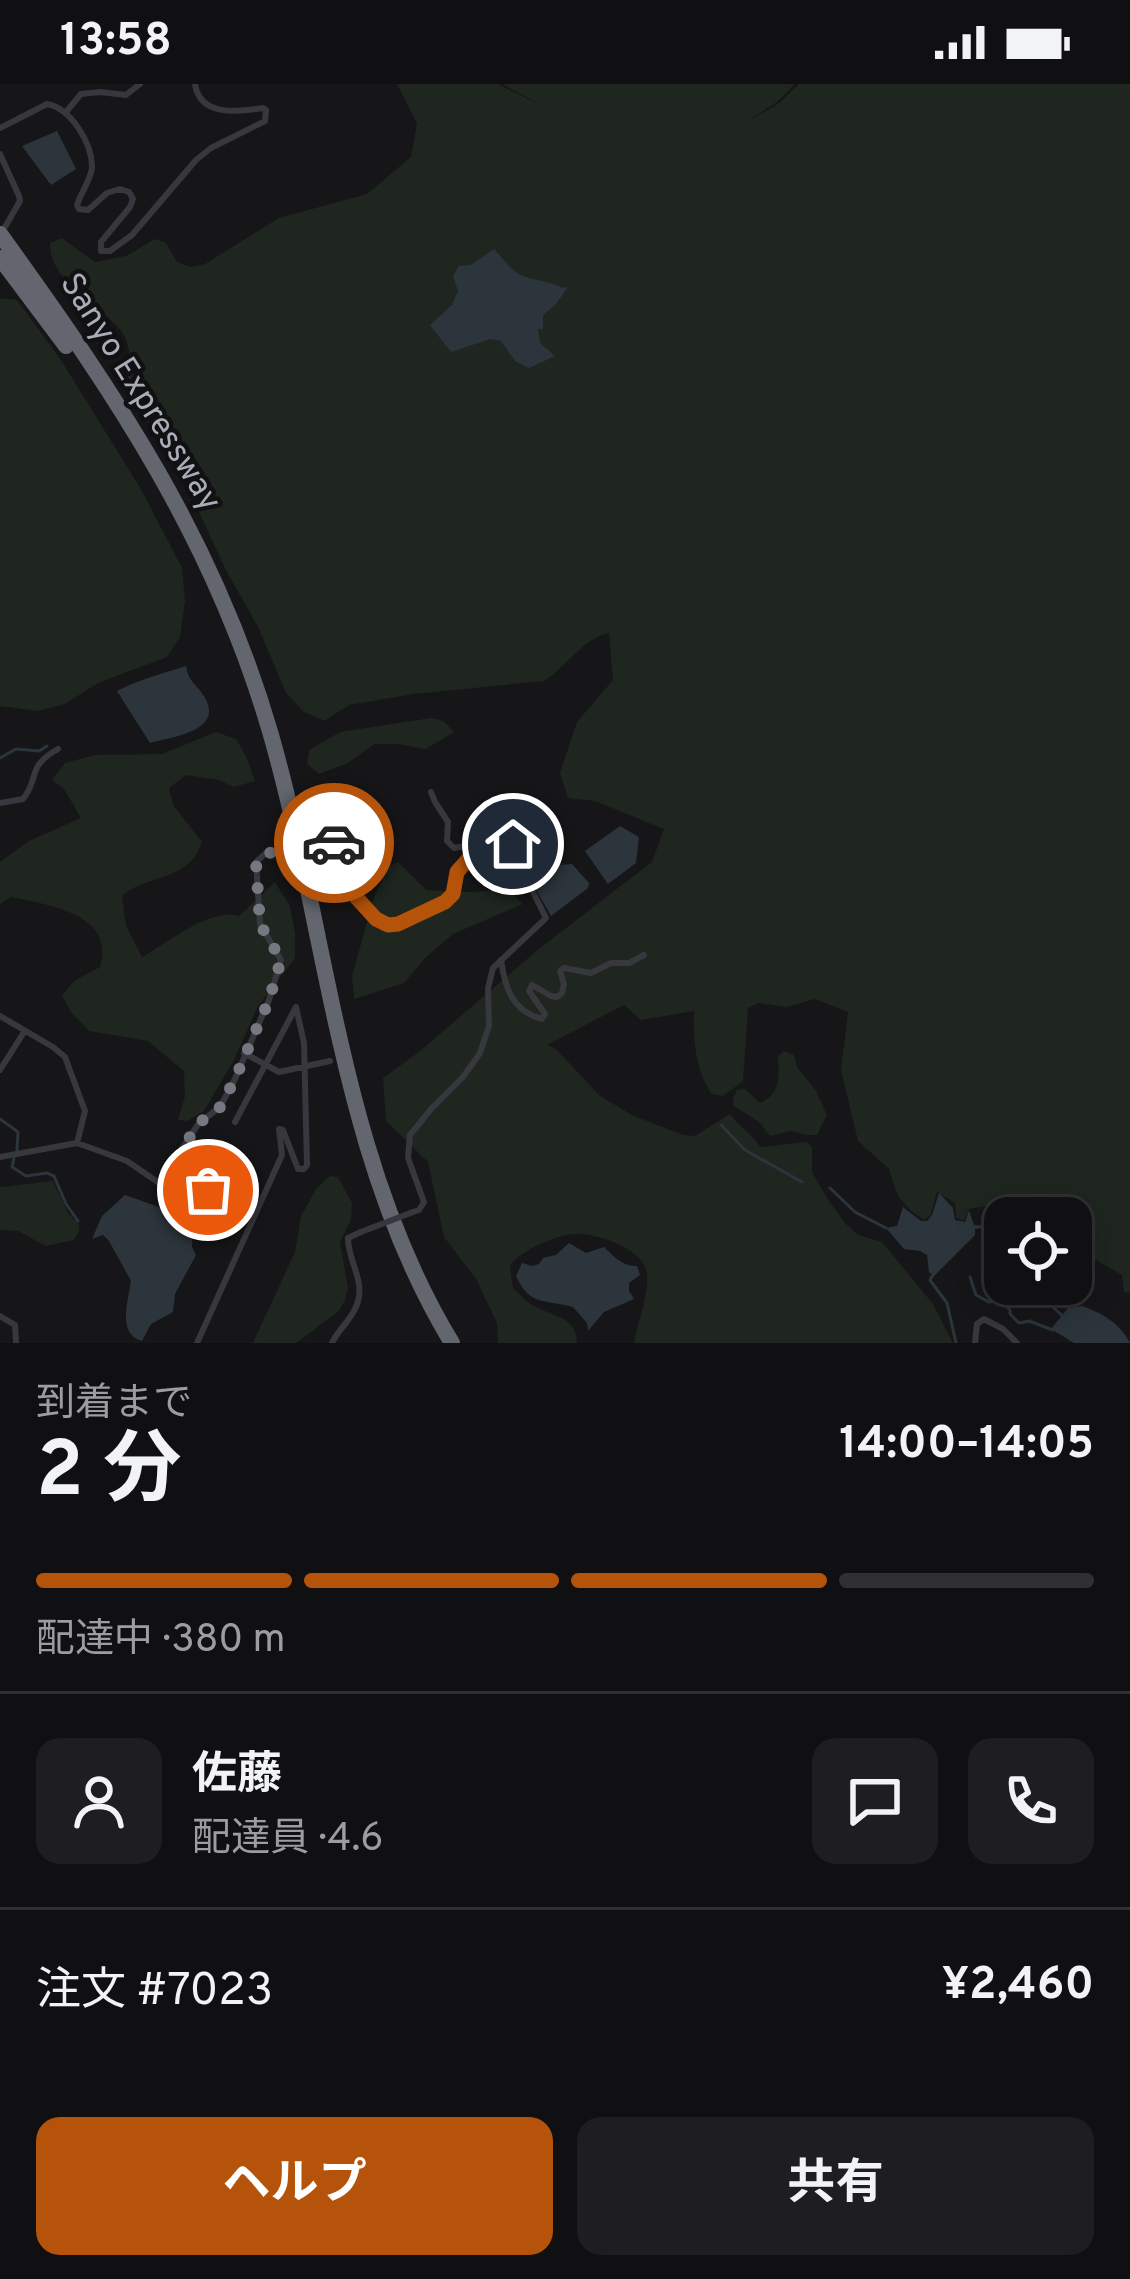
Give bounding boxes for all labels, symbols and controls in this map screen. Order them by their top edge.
text: 13:58 [60,14,172,71]
street label: Sanyo Expressway [49,266,229,520]
courier [274,783,394,903]
pin [462,793,564,895]
icon: car [301,810,367,876]
icon: home [480,811,546,877]
pin [157,1139,259,1241]
icon: bag [175,1157,241,1223]
map controls [984,1197,1092,1305]
button: locate [984,1197,1092,1305]
text: 到着まで [36,1381,192,1430]
text: 14:00–14:05 [839,1417,1094,1474]
text: 2 分 [36,1425,181,1524]
text: 配達中 · 380 m [36,1617,285,1666]
button: person [36,1738,162,1864]
button: chat [812,1738,938,1864]
button: phone [968,1738,1094,1864]
text: 佐藤 [192,1748,282,1805]
text: 配達員 · 4.6 [192,1816,384,1865]
text: ¥2,460 [942,1958,1094,2015]
text: 注文 #7023 [36,1964,273,2021]
button: ヘルプ [36,2117,553,2255]
button: 共有 [577,2117,1094,2255]

